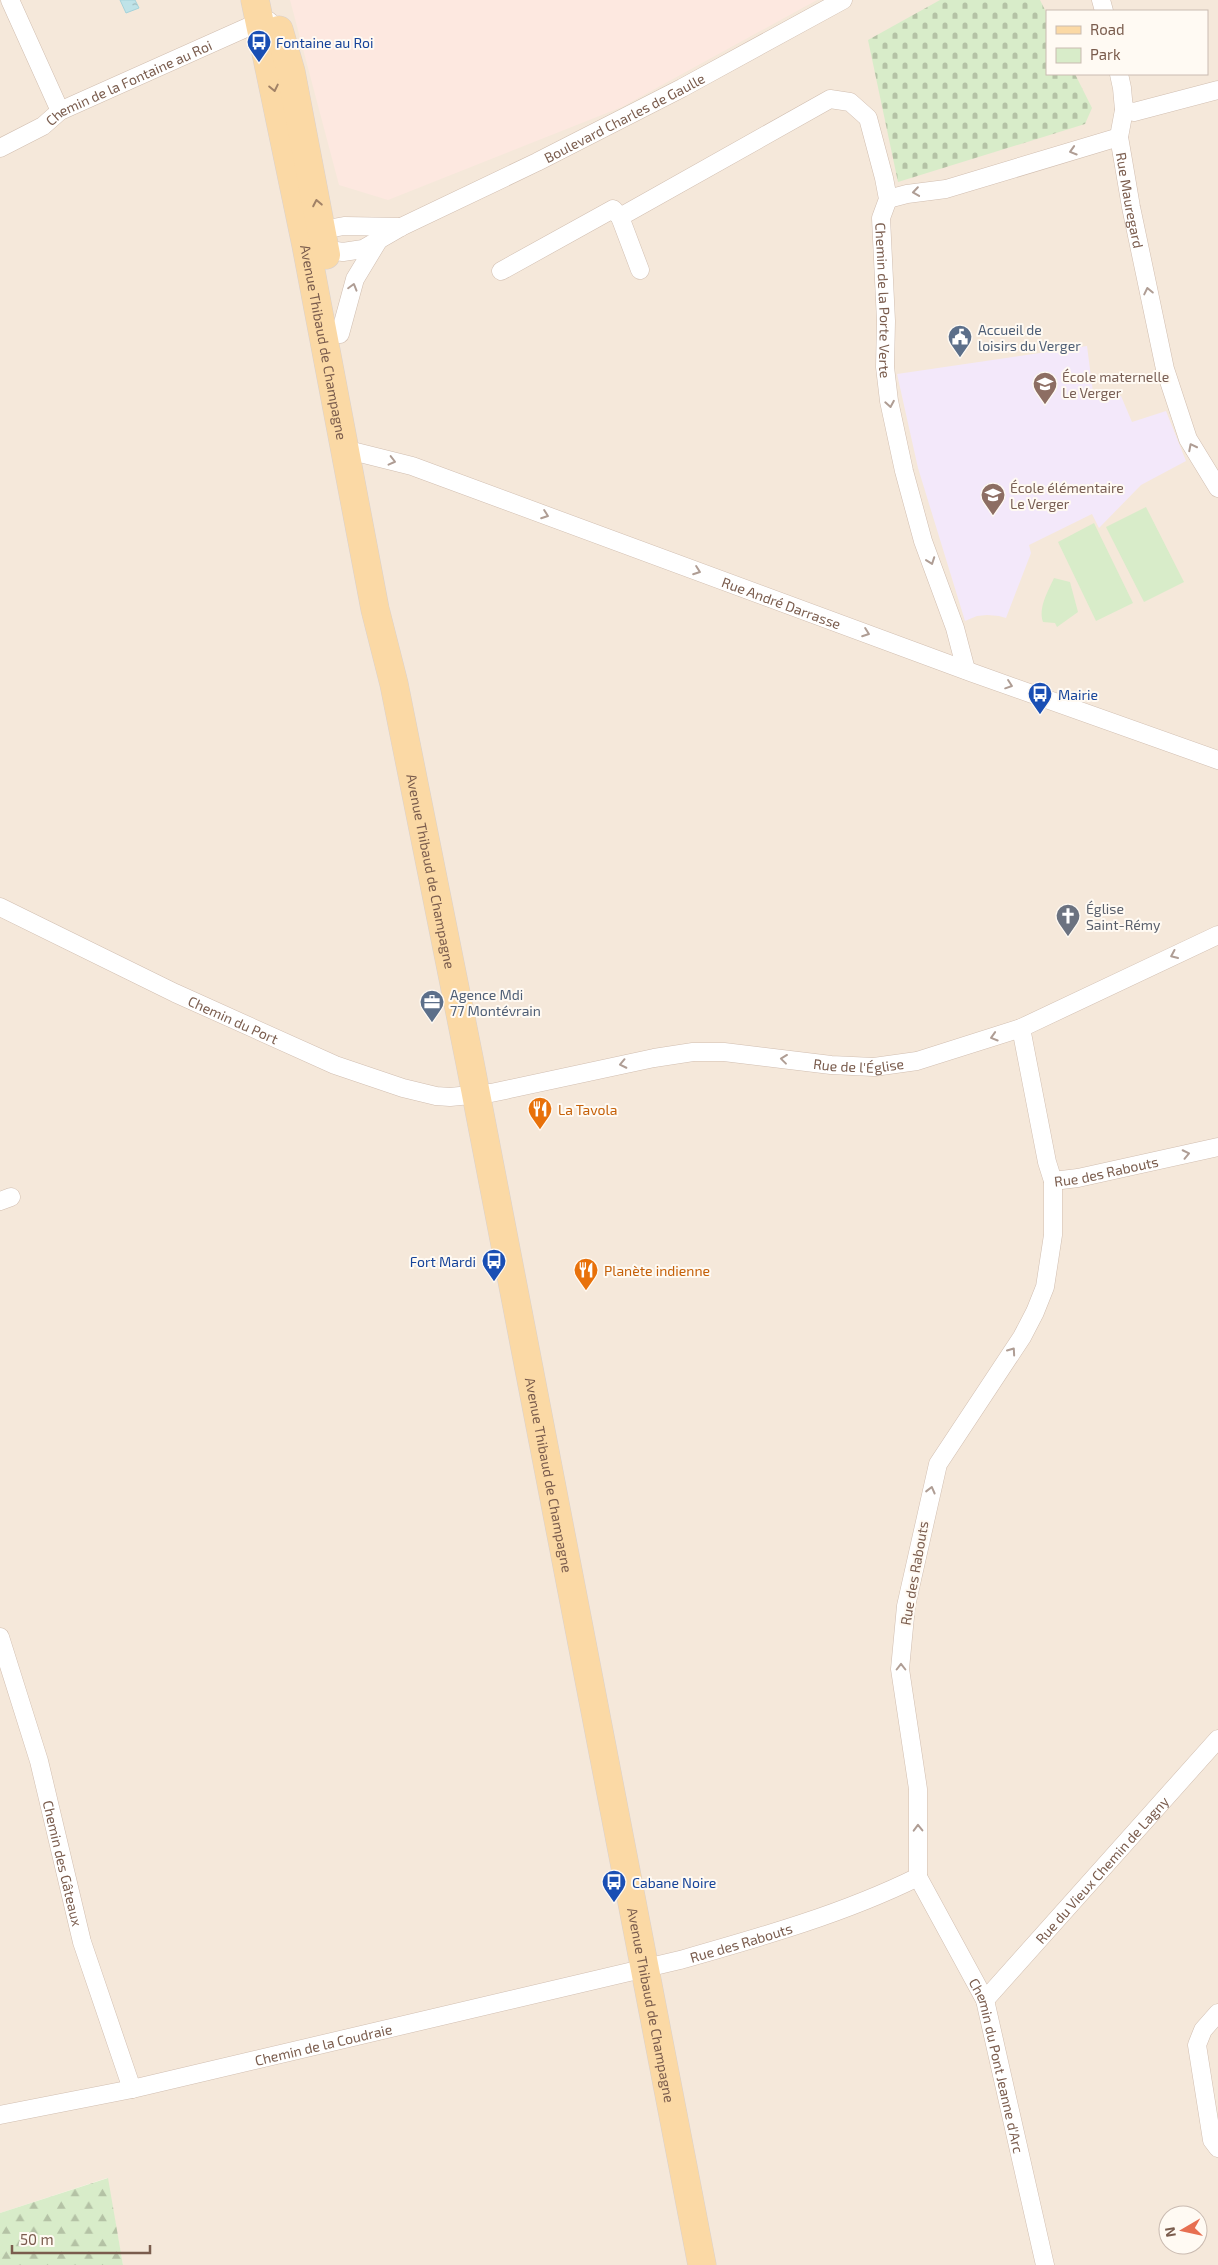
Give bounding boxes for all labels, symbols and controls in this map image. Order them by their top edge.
legend [1046,10,1208,75]
text: Road [1090,20,1125,38]
bus stop icon: Fontaine au Roi [246,29,272,63]
place label: Fontaine au Roi [276,34,373,51]
street label: Chemin de la Fontaine au Roi [42,36,214,129]
text: Park [1090,45,1121,63]
street label: Boulevard Charles de Gaulle [541,69,707,166]
one-way arrow [268,83,279,92]
one-way arrow [1069,145,1077,155]
street label: Rue Mauregard [1113,151,1148,250]
one-way arrow [912,187,920,197]
one-way arrow [313,199,323,208]
street label: Chemin de la Porte Verte [873,222,895,379]
street label: Avenue Thibaud de Champagne [298,243,351,441]
one-way arrow [348,284,358,292]
one-way arrow [1144,287,1154,296]
place label: Accueil de loisirs du Verger [978,321,1081,354]
public building icon: Accueil de loisirs du Verger [947,324,973,358]
place label: École maternelle Le Verger [1062,368,1169,401]
school or university icon: École maternelle Le Verger [1032,371,1058,405]
one-way arrow [884,400,894,408]
one-way arrow [1188,443,1198,452]
one-way arrow [387,455,396,466]
place label: École élémentaire Le Verger [1010,479,1124,512]
school or university icon: École élémentaire Le Verger [980,482,1006,516]
one-way arrow [540,509,549,519]
one-way arrow [925,556,935,565]
one-way arrow [693,565,701,575]
street label: Rue André Darrasse [720,573,843,632]
one-way arrow [861,627,870,637]
one-way arrow [1004,679,1012,689]
bus stop icon: Mairie [1027,681,1053,715]
place label: Mairie [1058,686,1098,703]
street label: Avenue Thibaud de Champagne [404,772,459,970]
place label: Église Saint-Rémy [1086,900,1161,933]
church icon: Église Saint-Rémy [1055,903,1081,937]
one-way arrow [1170,949,1179,959]
place label: Agence Mdi 77 Montévrain [450,986,541,1019]
office icon: Agence Mdi 77 Montévrain [419,989,445,1023]
street label: Chemin du Port [186,992,281,1047]
one-way arrow [991,1031,999,1041]
one-way arrow [779,1054,787,1065]
street label: Rue de l'Église [812,1054,905,1075]
one-way arrow [618,1059,627,1069]
restaurant icon: La Tavola [527,1096,553,1130]
place label: La Tavola [558,1101,617,1118]
one-way arrow [1182,1149,1191,1160]
street label: Rue des Rabouts [1053,1152,1160,1189]
bus stop icon: Fort Mardi [481,1248,507,1282]
place label: Fort Mardi [410,1253,476,1270]
restaurant icon: Planète indienne [573,1257,599,1291]
place label: Planète indienne [604,1262,710,1279]
one-way arrow [1006,1347,1016,1356]
street label: Avenue Thibaud de Champagne [522,1376,577,1574]
one-way arrow [925,1486,936,1495]
street label: Rue des Rabouts [896,1519,932,1627]
one-way arrow [896,1663,906,1670]
street label: Rue du Vieux Chemin de Lagny [1031,1792,1172,1947]
street label: Chemin des Gâteaux [40,1798,87,1928]
one-way arrow [913,1824,923,1832]
bus stop icon: Cabane Noire [601,1869,627,1903]
place label: Cabane Noire [632,1874,716,1891]
street label: Avenue Thibaud de Champagne [625,1906,679,2104]
street label: Rue des Rabouts [688,1919,794,1965]
street label: Chemin du Pont Jeanne d'Arc [966,1975,1028,2155]
street label: Chemin de la Coudraie [253,2020,394,2068]
north arrow [1158,2205,1208,2255]
scale bar [12,2222,150,2254]
text: N [1160,2226,1179,2238]
text: 50 m [20,2230,54,2248]

